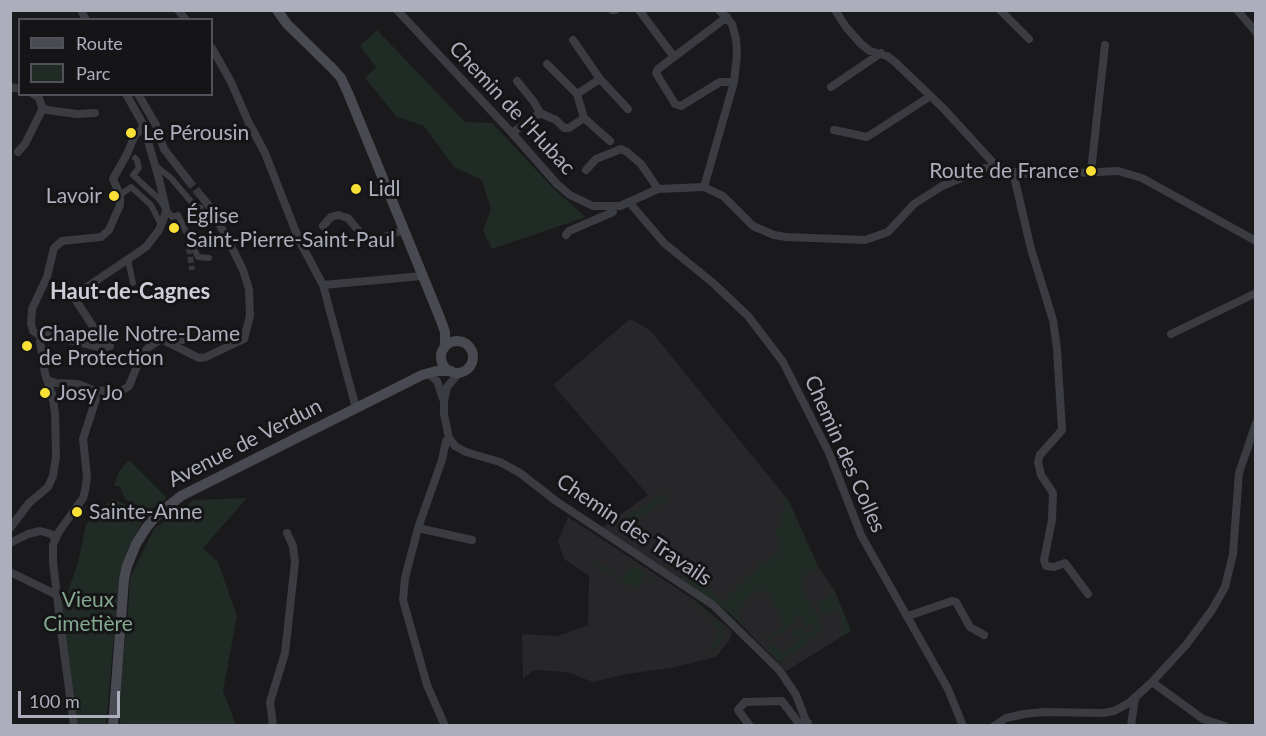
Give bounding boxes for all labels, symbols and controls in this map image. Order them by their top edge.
legend [18,18,213,96]
text: Route [76,32,123,54]
street label: Chemin de l'Hubac [444,36,580,180]
text: Parc [76,62,110,84]
place label: Le Pérousin [143,120,249,146]
marker: Le Pérousin [124,126,138,140]
place label: Route de France [929,158,1079,184]
marker: Route de France [1084,164,1098,178]
place label: Lidl [368,176,401,202]
marker: Lidl [349,182,363,196]
place label: Lavoir [46,183,102,209]
marker: Lavoir [107,189,121,203]
place label: Église Saint-Pierre-Saint-Paul [186,203,395,253]
marker: Église Saint-Pierre-Saint-Paul [167,221,181,235]
district label: Haut-de-Cagnes [50,279,210,305]
place label: Chapelle Notre-Dame de Protection [39,321,240,371]
marker: Chapelle Notre-Dame de Protection [20,339,34,353]
street label: Chemin des Colles [799,372,891,536]
place label: Josy Jo [57,380,123,406]
marker: Josy Jo [38,386,52,400]
street label: Avenue de Verdun [164,393,326,493]
street label: Chemin des Travails [552,469,716,591]
place label: Sainte-Anne [89,499,202,525]
marker: Sainte-Anne [70,505,84,519]
park label: Vieux Cimetière [43,587,133,637]
scale bar [21,679,123,717]
text: 100 m [29,690,80,712]

